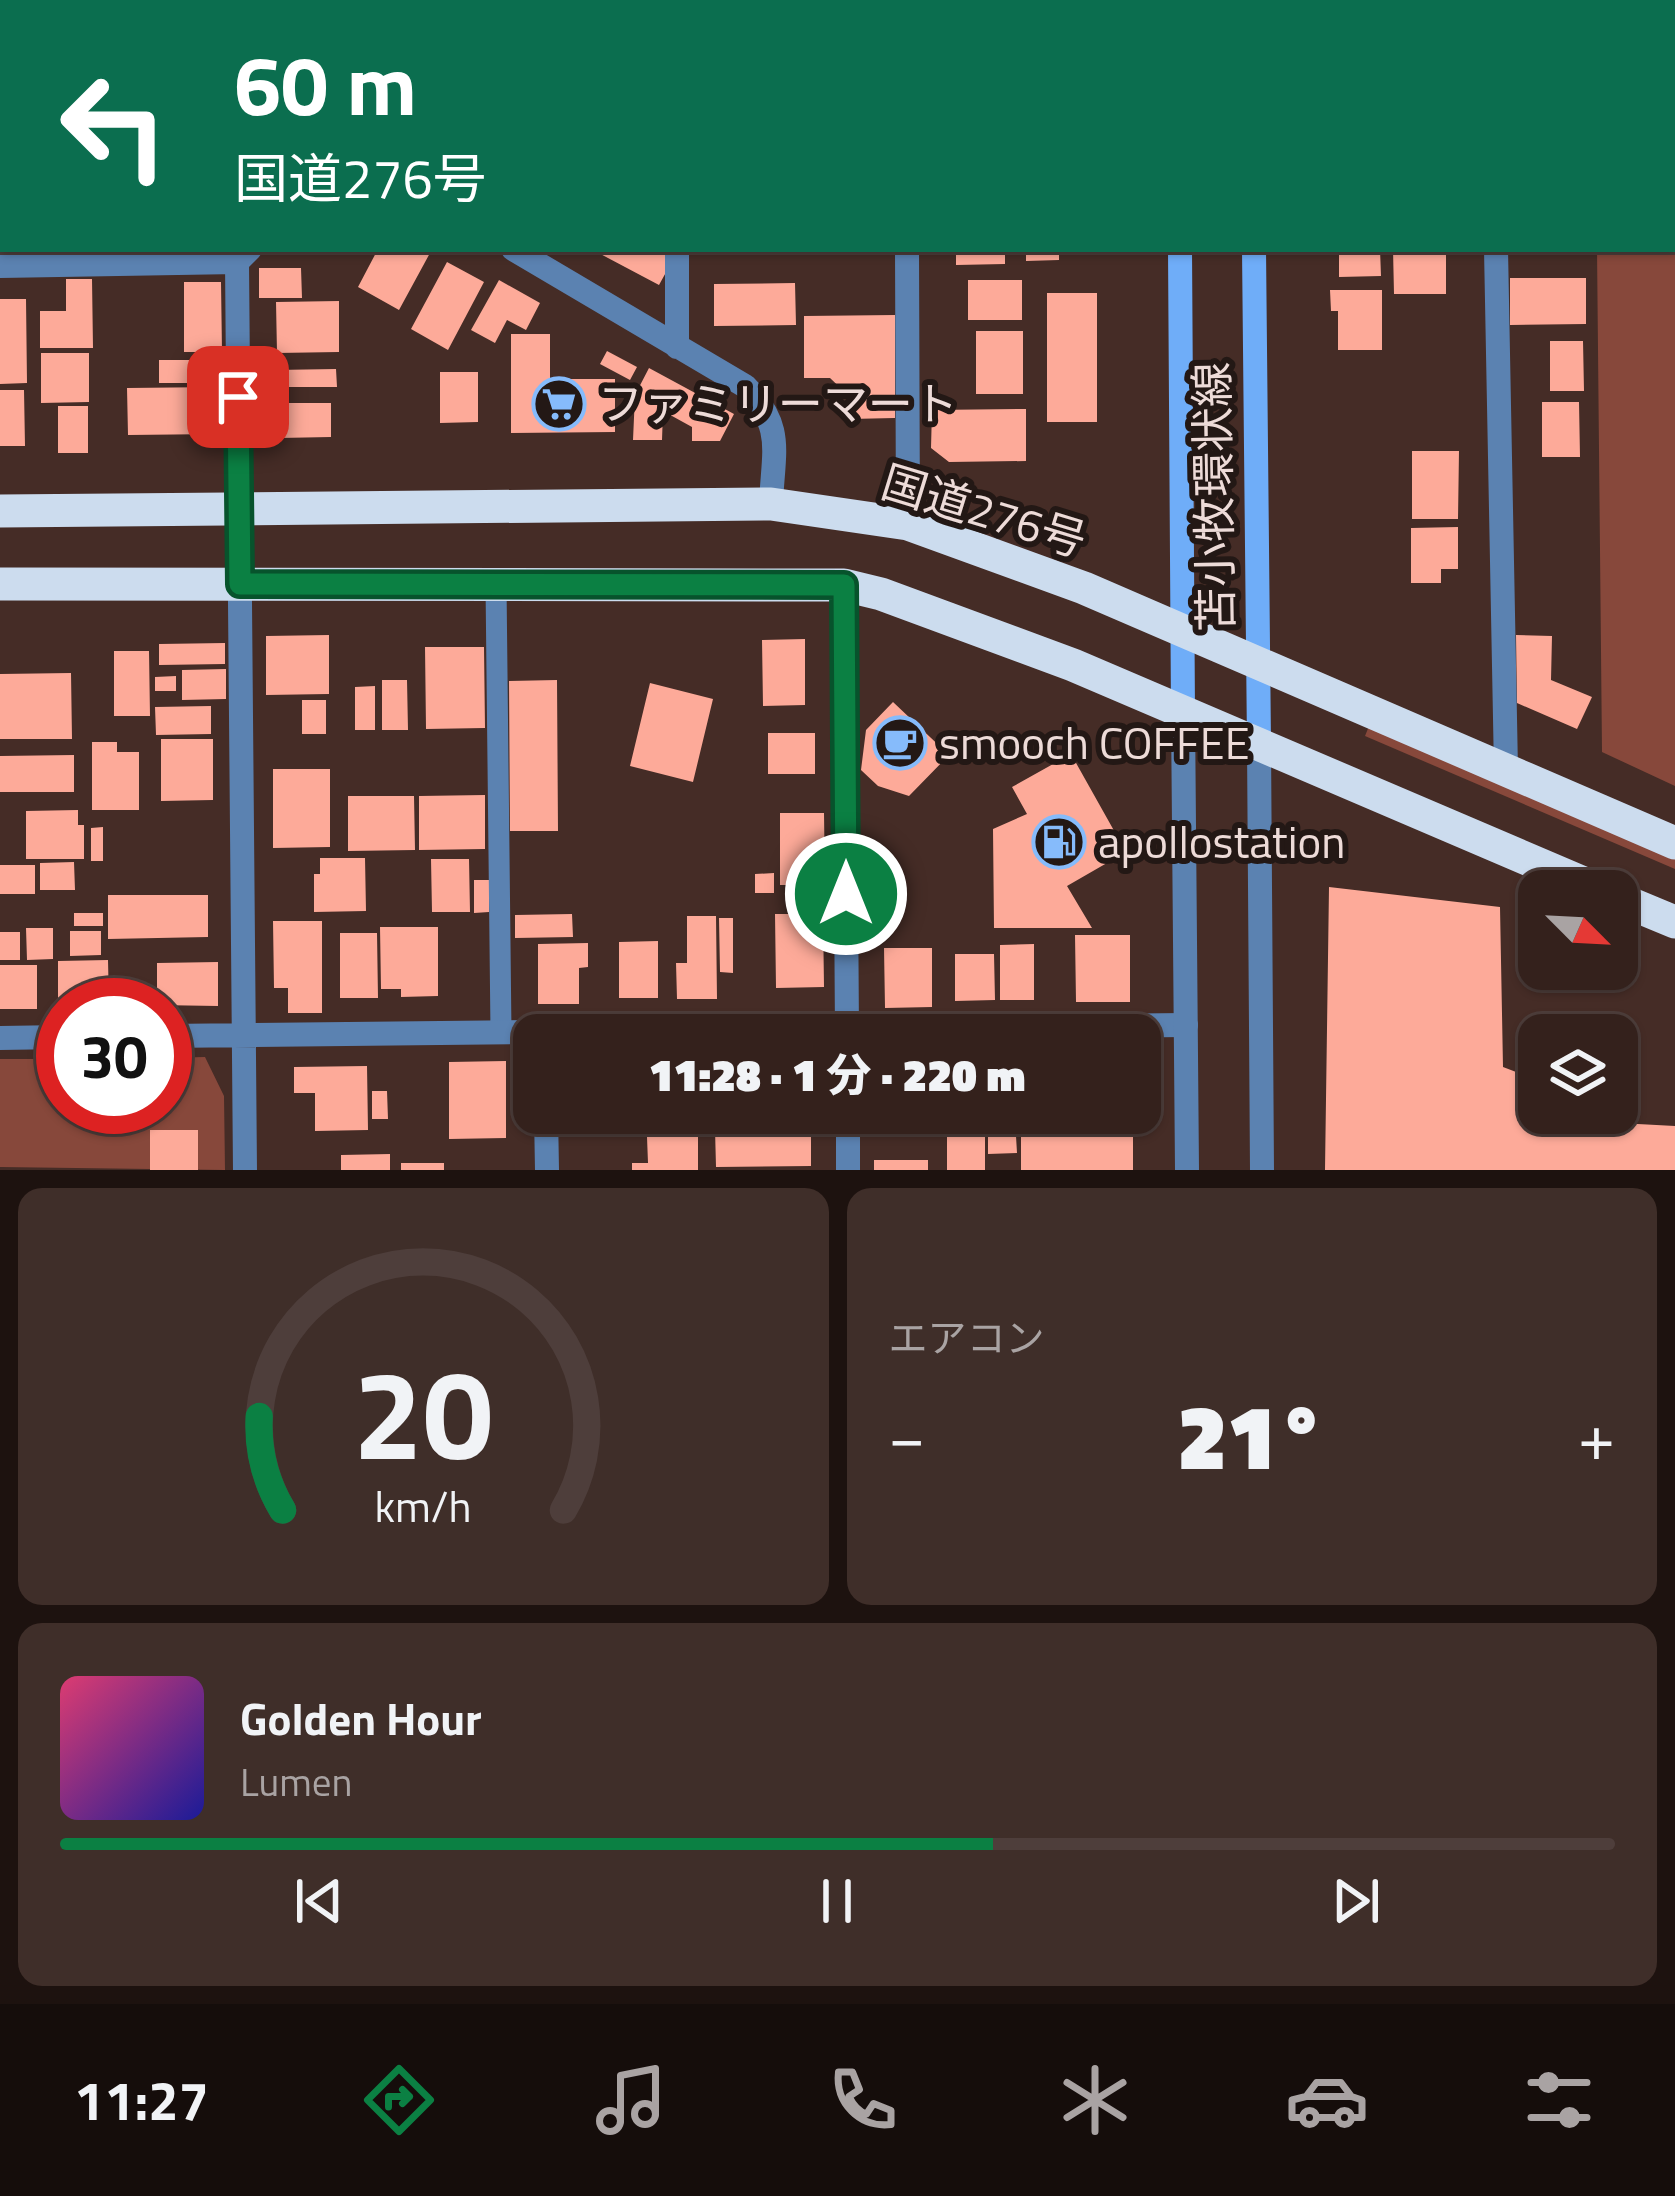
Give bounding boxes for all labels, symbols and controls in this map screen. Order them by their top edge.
text: 60 m [234,20,417,148]
icon: left [36,48,192,204]
text: 国道276号 [234,137,487,219]
pin [187,346,289,448]
street label: 苫小牧環状線 [1177,361,1249,633]
icon: arrive [205,364,271,430]
place label: ファミリーマート [598,369,958,437]
supermarket icon: ファミリーマート [531,376,587,432]
street label: 国道276号 [874,447,1095,573]
place label: smooch COFFEE [939,708,1250,776]
cafe icon: smooch COFFEE [872,715,928,771]
place label: apollostation [1098,807,1345,875]
fuel station icon: apollostation [1031,814,1087,870]
position arrow [783,831,909,957]
north arrow [1518,870,1638,990]
map controls [1518,870,1638,1134]
speed limit sign: 30 [36,978,192,1134]
button: layers [1518,1014,1638,1134]
text: 11:28 · 1 分 · 220 m [649,1040,1025,1108]
text: エアコン [889,1308,1045,1367]
text: 20 [353,1318,493,1507]
text: 21° [1178,1367,1326,1504]
text: − [889,1385,925,1486]
text: + [1578,1385,1615,1486]
text: km/h [375,1472,472,1538]
text: Golden Hour [240,1684,482,1752]
text: Lumen [240,1752,352,1811]
icon: previous [286,1868,352,1934]
icon: pause [804,1868,870,1934]
icon: next [1323,1868,1389,1934]
icon: directions [357,2058,441,2142]
icon: music [589,2058,673,2142]
icon: phone [821,2058,905,2142]
icon: climate [1053,2058,1137,2142]
icon: car [1285,2058,1369,2142]
icon: filters [1517,2058,1601,2142]
text: 11:27 [74,2059,209,2141]

